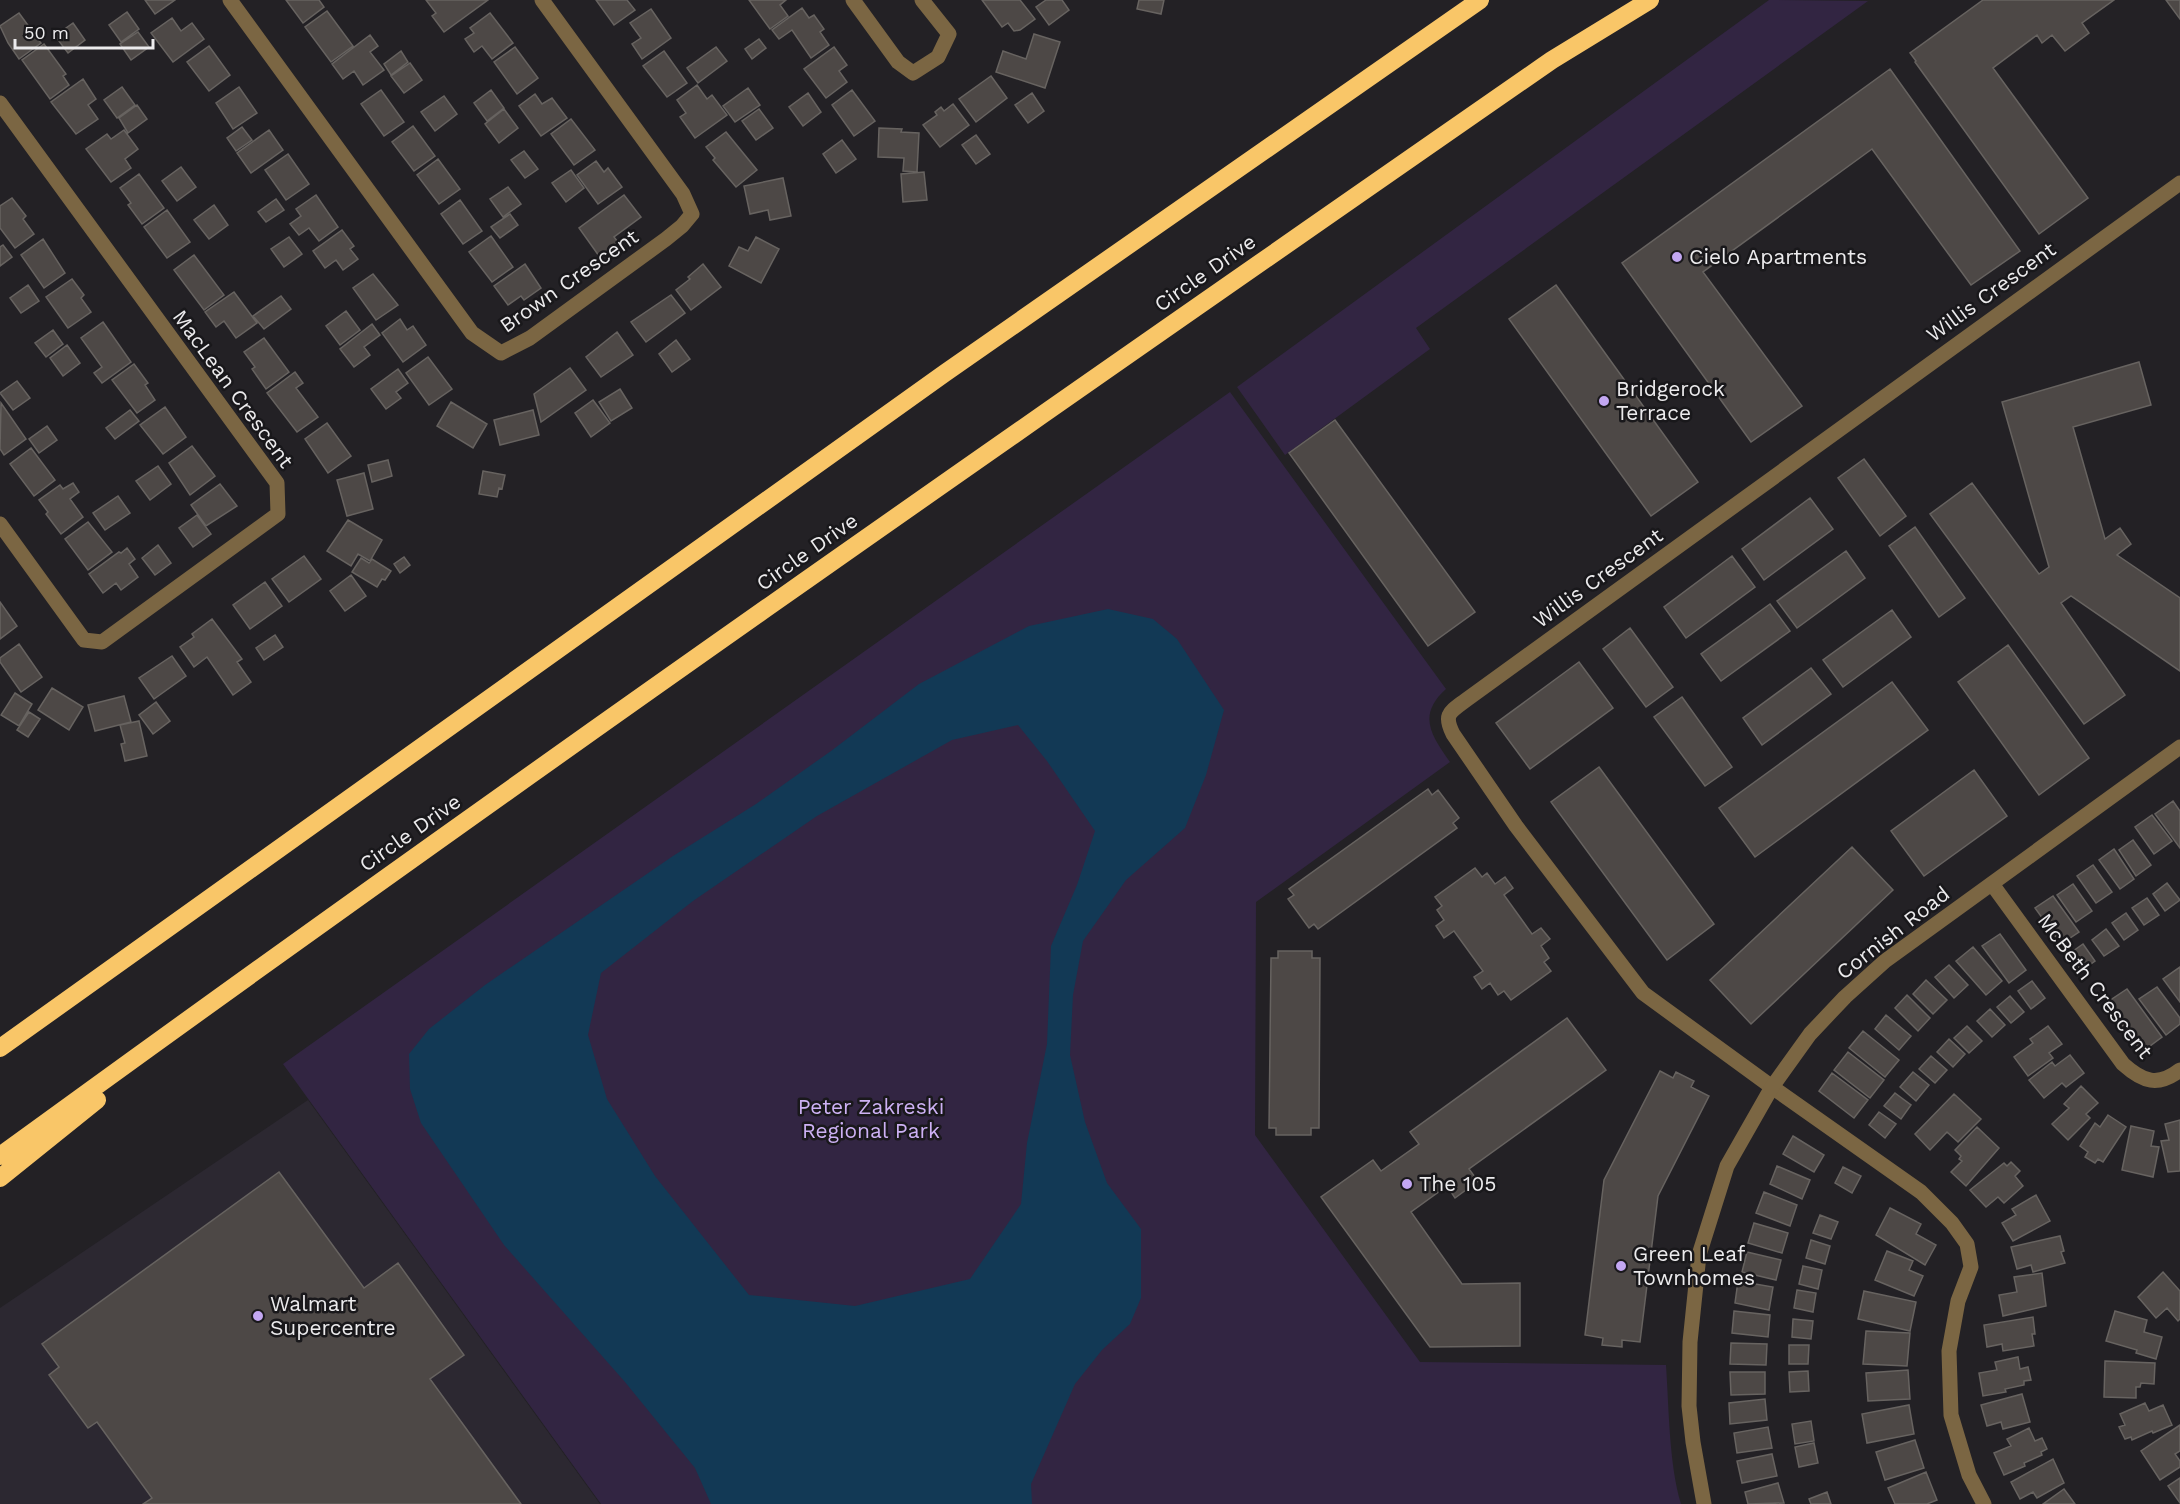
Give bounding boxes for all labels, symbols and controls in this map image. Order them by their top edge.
scale bar [15,12,153,50]
text: 50 m [24,22,69,43]
street label: Brown Crescent [495,223,643,338]
street label: Circle Drive [1149,229,1260,317]
street label: Willis Crescent [1921,236,2060,347]
place label: Cielo Apartments [1689,244,1867,269]
marker: Cielo Apartments [1670,250,1684,264]
street label: MacLean Crescent [168,305,299,473]
place label: Bridgerock Terrace [1616,376,1725,425]
marker: Bridgerock Terrace [1597,394,1611,408]
street label: Circle Drive [751,508,862,596]
street label: Willis Crescent [1528,522,1667,633]
street label: Circle Drive [354,789,465,877]
street label: Cornish Road [1831,881,1954,985]
street label: McBeth Crescent [2033,908,2158,1063]
park label: Peter Zakreski Regional Park [798,1094,944,1143]
place label: The 105 [1419,1171,1497,1196]
marker: The 105 [1400,1177,1414,1191]
place label: Green Leaf Townhomes [1633,1241,1755,1290]
marker: Green Leaf Townhomes [1614,1259,1628,1273]
place label: Walmart Supercentre [270,1291,396,1340]
marker: Walmart Supercentre [251,1309,265,1323]

